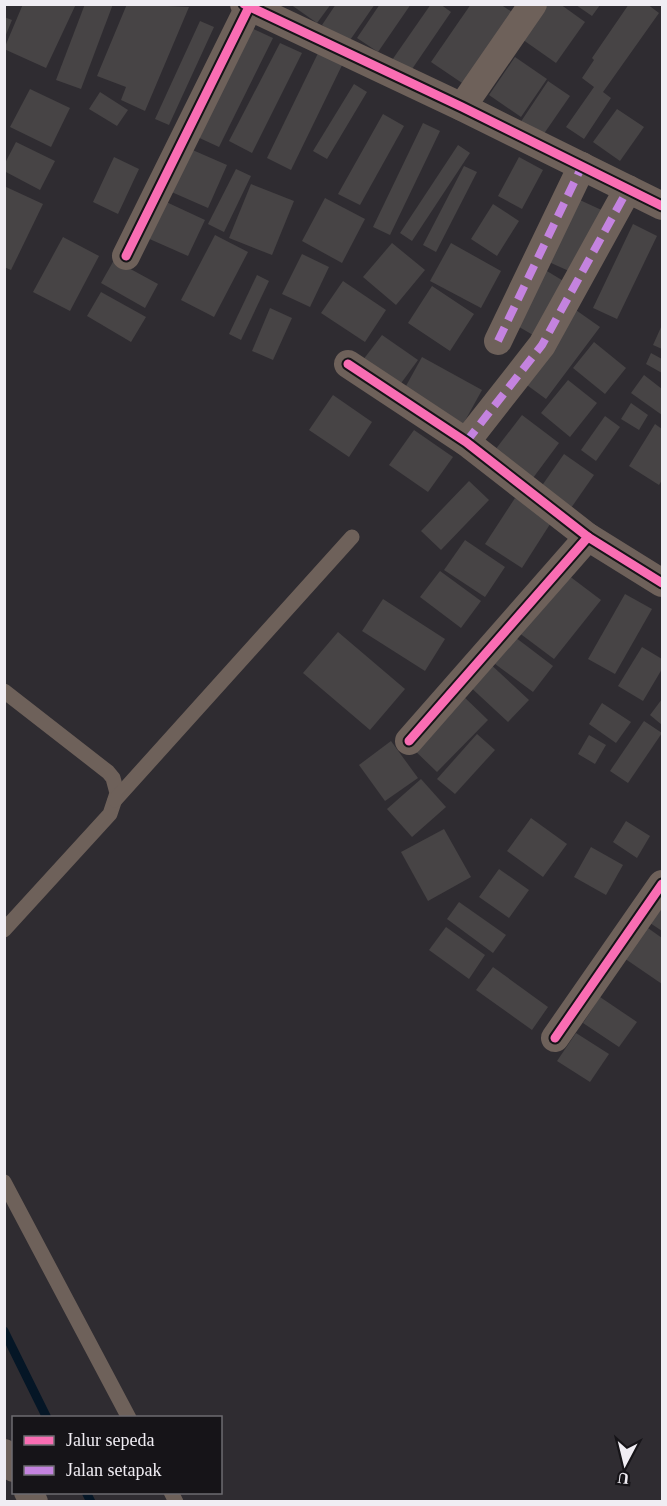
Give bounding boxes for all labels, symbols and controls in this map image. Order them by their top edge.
legend [12,1416,222,1494]
text: Jalur sepeda [66,1430,154,1450]
north arrow [595,1434,655,1494]
text: Jalan setapak [66,1460,161,1480]
text: U [616,1469,630,1488]

